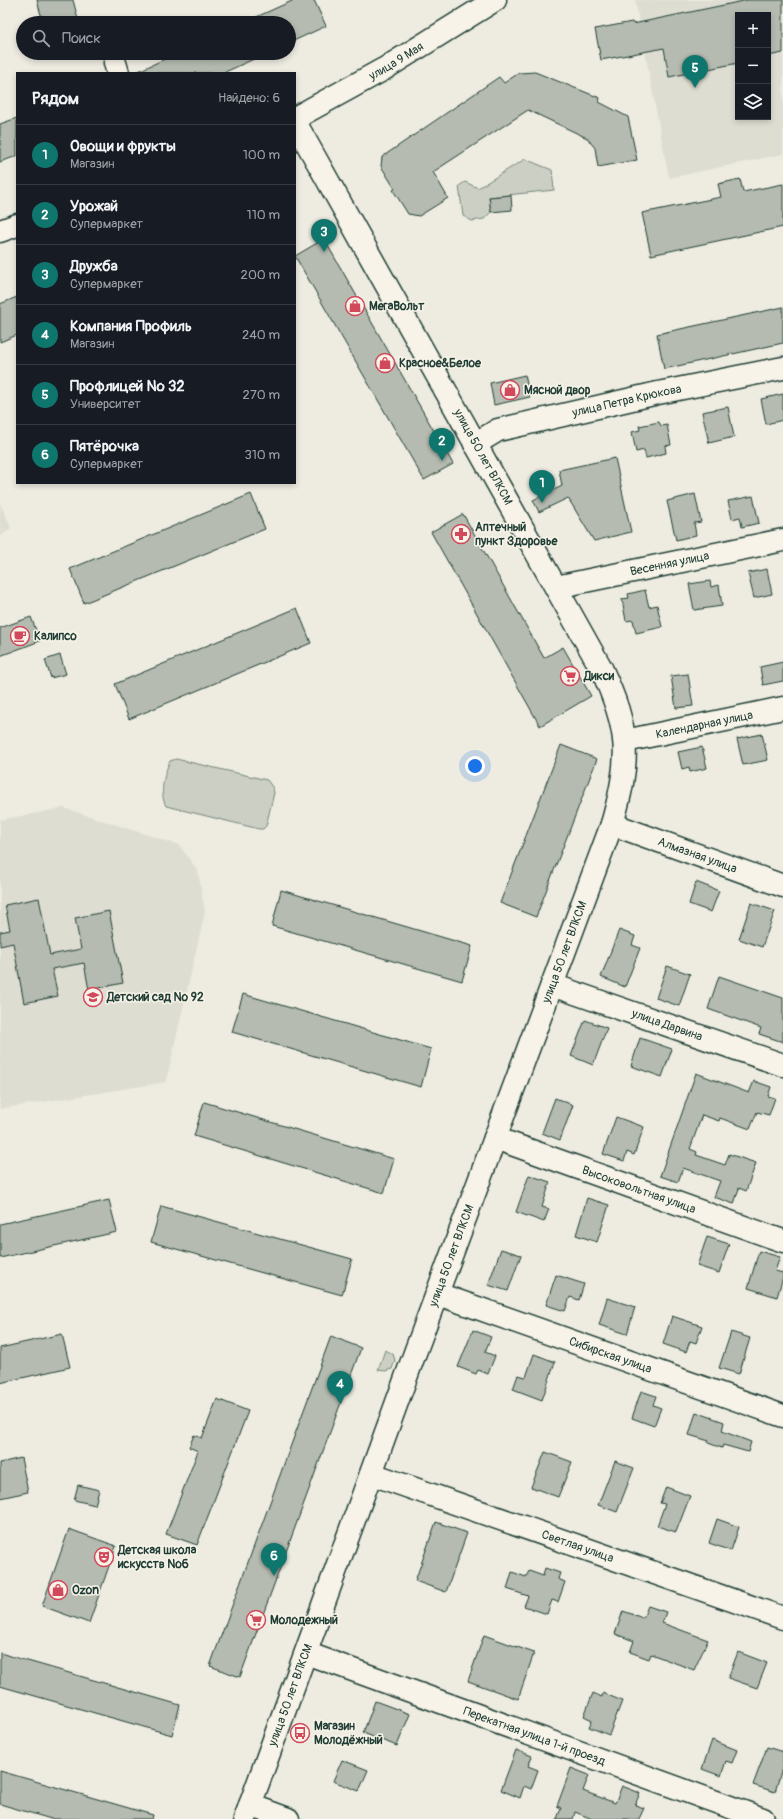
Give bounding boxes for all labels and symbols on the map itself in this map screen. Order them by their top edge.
street label: улица 9 Мая [365,39,426,84]
pin: 5 [682,55,708,88]
pin: 3 [311,219,337,252]
shop icon: МегаВольт [344,295,366,317]
place label: МегаВольт [369,299,425,314]
shop icon: Красное&Белое [374,352,396,374]
place label: Красное&Белое [399,356,482,371]
shop icon: Мясной двор [499,379,521,401]
street label: улица Петра Крюкова [570,381,683,420]
place label: Мясной двор [524,383,591,398]
street label: улица 50 лет ВЛКСМ [450,405,516,508]
pin: 2 [429,428,455,461]
pin: 1 [529,470,555,503]
place label: Аптечный пункт Здоровье [475,520,558,549]
pharmacy icon: Аптечный пункт Здоровье [450,523,472,545]
street label: Весенняя улица [629,548,711,579]
cafe icon: Калипсо [9,625,31,647]
place label: Калипсо [34,629,77,644]
supermarket icon: Дикси [559,665,581,687]
place label: Дикси [583,669,615,684]
street label: Календарная улица [654,707,755,742]
your location [465,756,485,776]
street label: Алмазная улица [656,834,740,876]
street label: улица 50 лет ВЛКСМ [538,899,590,1006]
school or university icon: Детский сад № 92 [82,986,104,1008]
place label: Детский сад № 92 [106,990,204,1005]
street label: улица Дарвина [629,1005,705,1044]
street label: Высоковольтная улица [580,1162,698,1217]
street label: улица 50 лет ВЛКСМ [425,1202,477,1310]
street label: Сибирская улица [567,1333,654,1377]
pin: 4 [327,1371,353,1404]
street label: Светлая улица [540,1527,616,1566]
place label: Детская школа искусств №6 [117,1543,197,1572]
pin: 6 [261,1543,287,1576]
theatre icon: Детская школа искусств №6 [93,1546,115,1568]
shop icon: Ozon [47,1579,69,1601]
place label: Ozon [72,1583,99,1598]
supermarket icon: Молодежный [245,1609,267,1631]
place label: Молодежный [270,1613,338,1628]
street label: улица 50 лет ВЛКСМ [264,1642,316,1749]
street label: Перекатная улица 1-й проезд [461,1703,608,1769]
place label: Магазин Молодёжный [314,1719,383,1748]
bus stop icon: Магазин Молодёжный [289,1722,311,1744]

